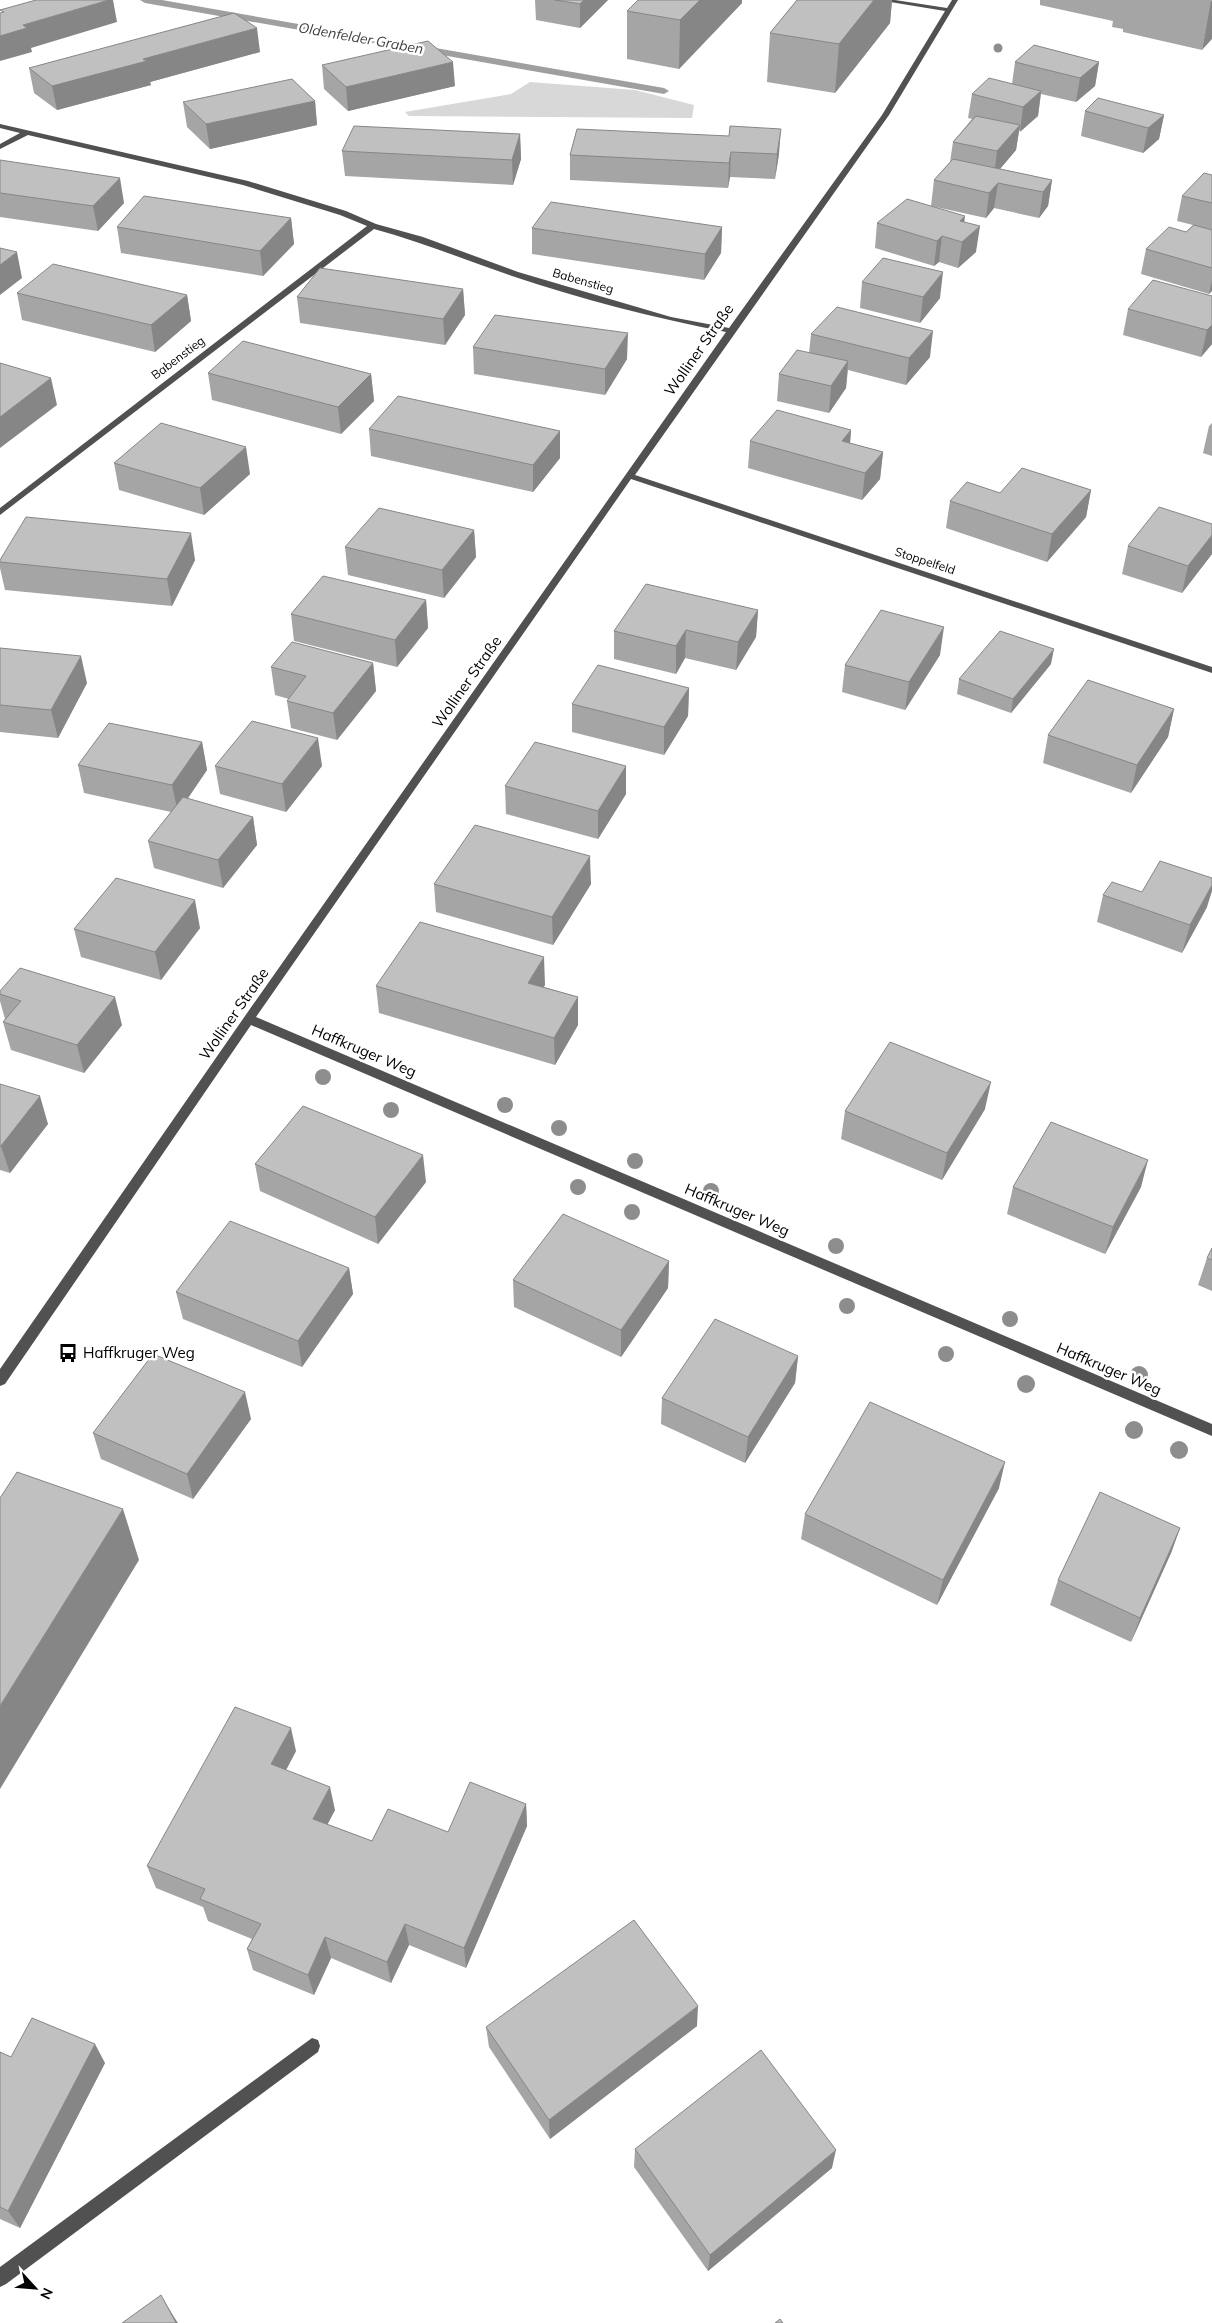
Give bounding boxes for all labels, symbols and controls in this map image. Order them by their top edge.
water label: Oldenfelder Graben [297,18,425,58]
street label: Babenstieg [551,265,615,296]
street label: Wolliner Straße [660,300,737,399]
street label: Babenstieg [148,333,207,383]
street label: Stoppelfeld [893,544,957,577]
street label: Wolliner Straße [428,632,505,731]
street label: Wolliner Straße [195,964,272,1063]
street label: Haffkruger Weg [309,1020,419,1081]
street label: Haffkruger Weg [682,1179,792,1240]
street label: Haffkruger Weg [1054,1338,1164,1399]
bus stop icon: Haffkruger Weg [57,1342,79,1364]
place label: Haffkruger Weg [83,1343,195,1362]
north arrow [10,2263,60,2313]
text: N [36,2285,57,2302]

